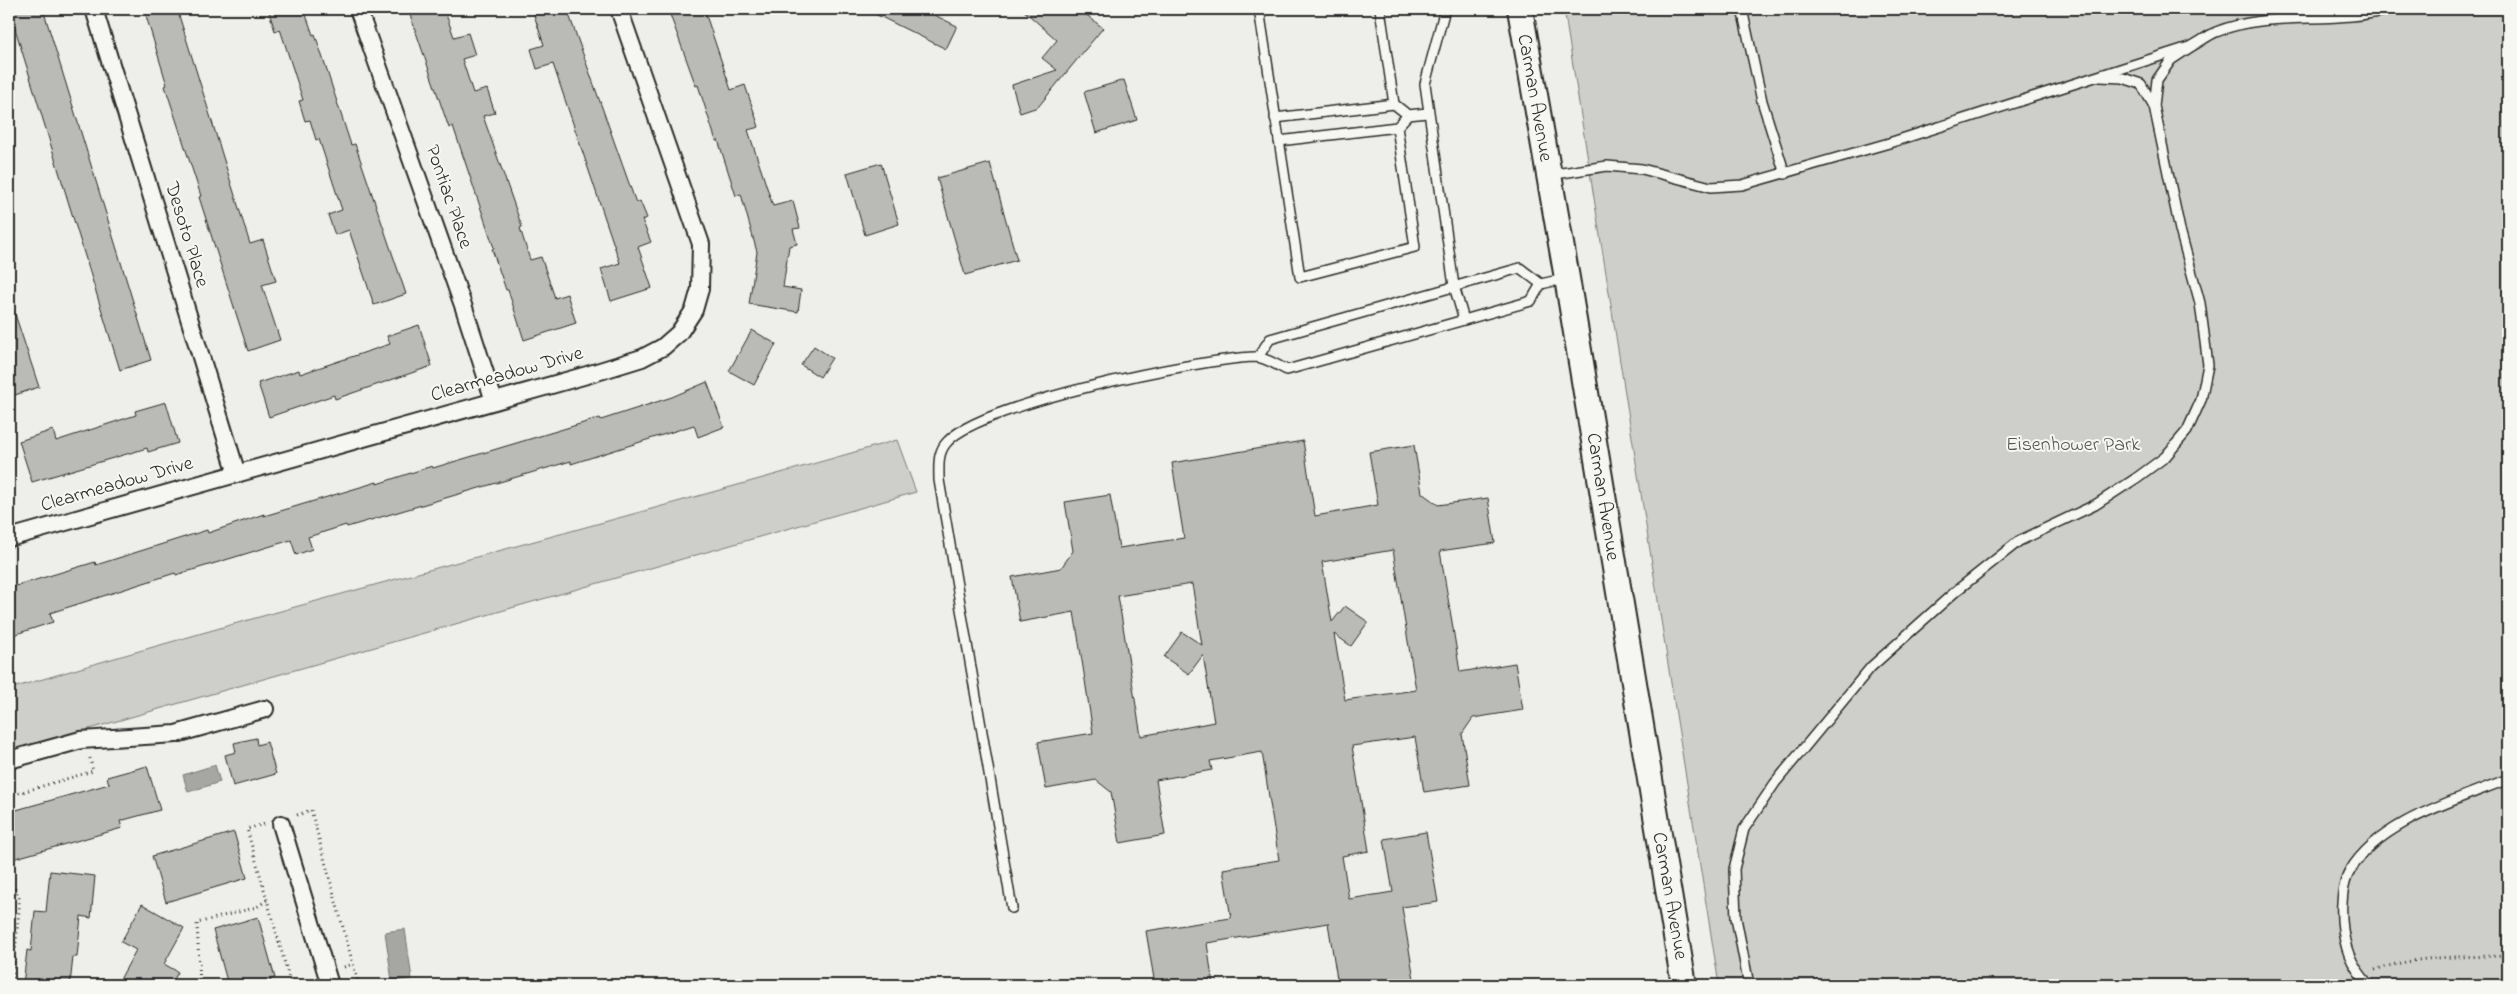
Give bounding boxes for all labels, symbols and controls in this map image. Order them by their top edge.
street label: Carman Avenue [1509,32,1559,164]
street label: Pontiac Place [417,141,479,253]
street label: Desoto Place [156,178,216,291]
street label: Clearmeadow Drive [427,339,587,411]
street label: Carman Avenue [1578,431,1626,563]
park label: Eisenhower Park [2006,431,2140,460]
street label: Clearmeadow Drive [37,449,197,521]
street label: Carman Avenue [1644,830,1694,962]

